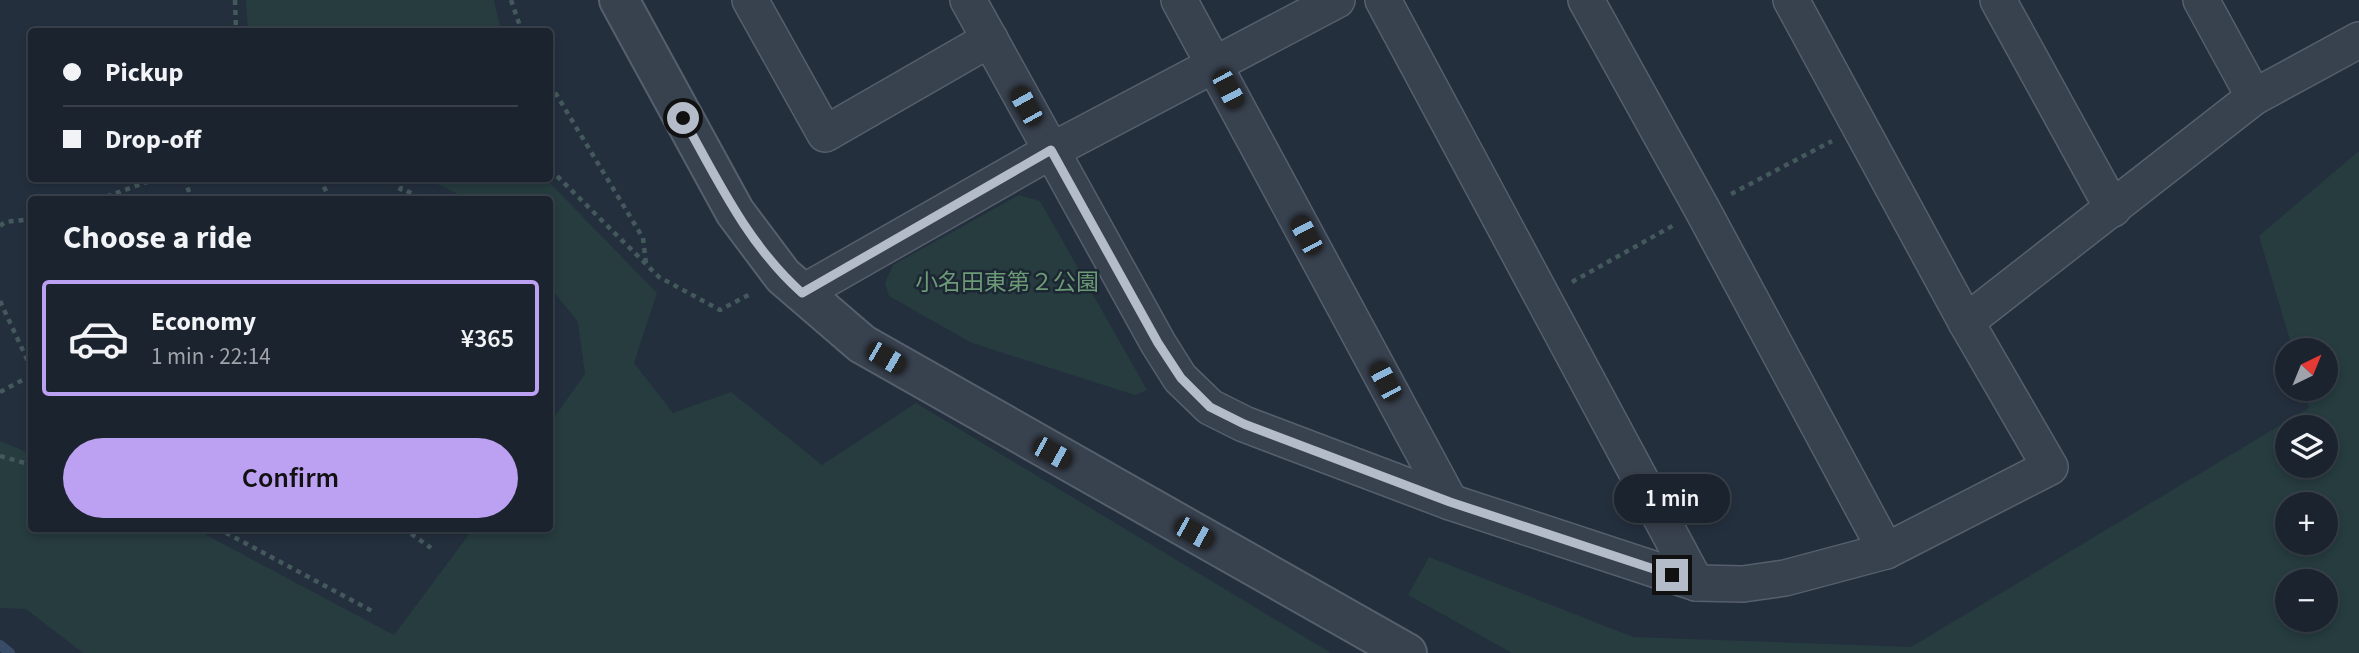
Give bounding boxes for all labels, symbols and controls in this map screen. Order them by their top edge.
text: Pickup [105,54,183,91]
car [1209,66,1248,112]
car [1007,83,1046,129]
route start [667,102,699,134]
text: Drop-off [105,121,201,158]
car [1287,212,1326,258]
text: Choose a ride [63,215,252,261]
park label: 小名田東第２公園 [915,266,1099,299]
text: Economy [151,303,256,340]
icon: car [67,307,130,370]
text: ¥365 [461,320,514,357]
car [863,338,910,378]
north arrow [2275,338,2338,401]
map controls [2275,338,2338,632]
text: 1 min · 22:14 [151,340,271,373]
car [1366,358,1405,404]
button: layers [2275,415,2338,478]
car [1029,434,1076,472]
button: Confirm [63,438,518,518]
callout: 1 min [1614,474,1730,522]
text: 1 min [1645,482,1699,515]
button: + [2275,492,2338,555]
car [1171,514,1218,552]
route end [1656,559,1688,591]
button: − [2275,569,2338,632]

